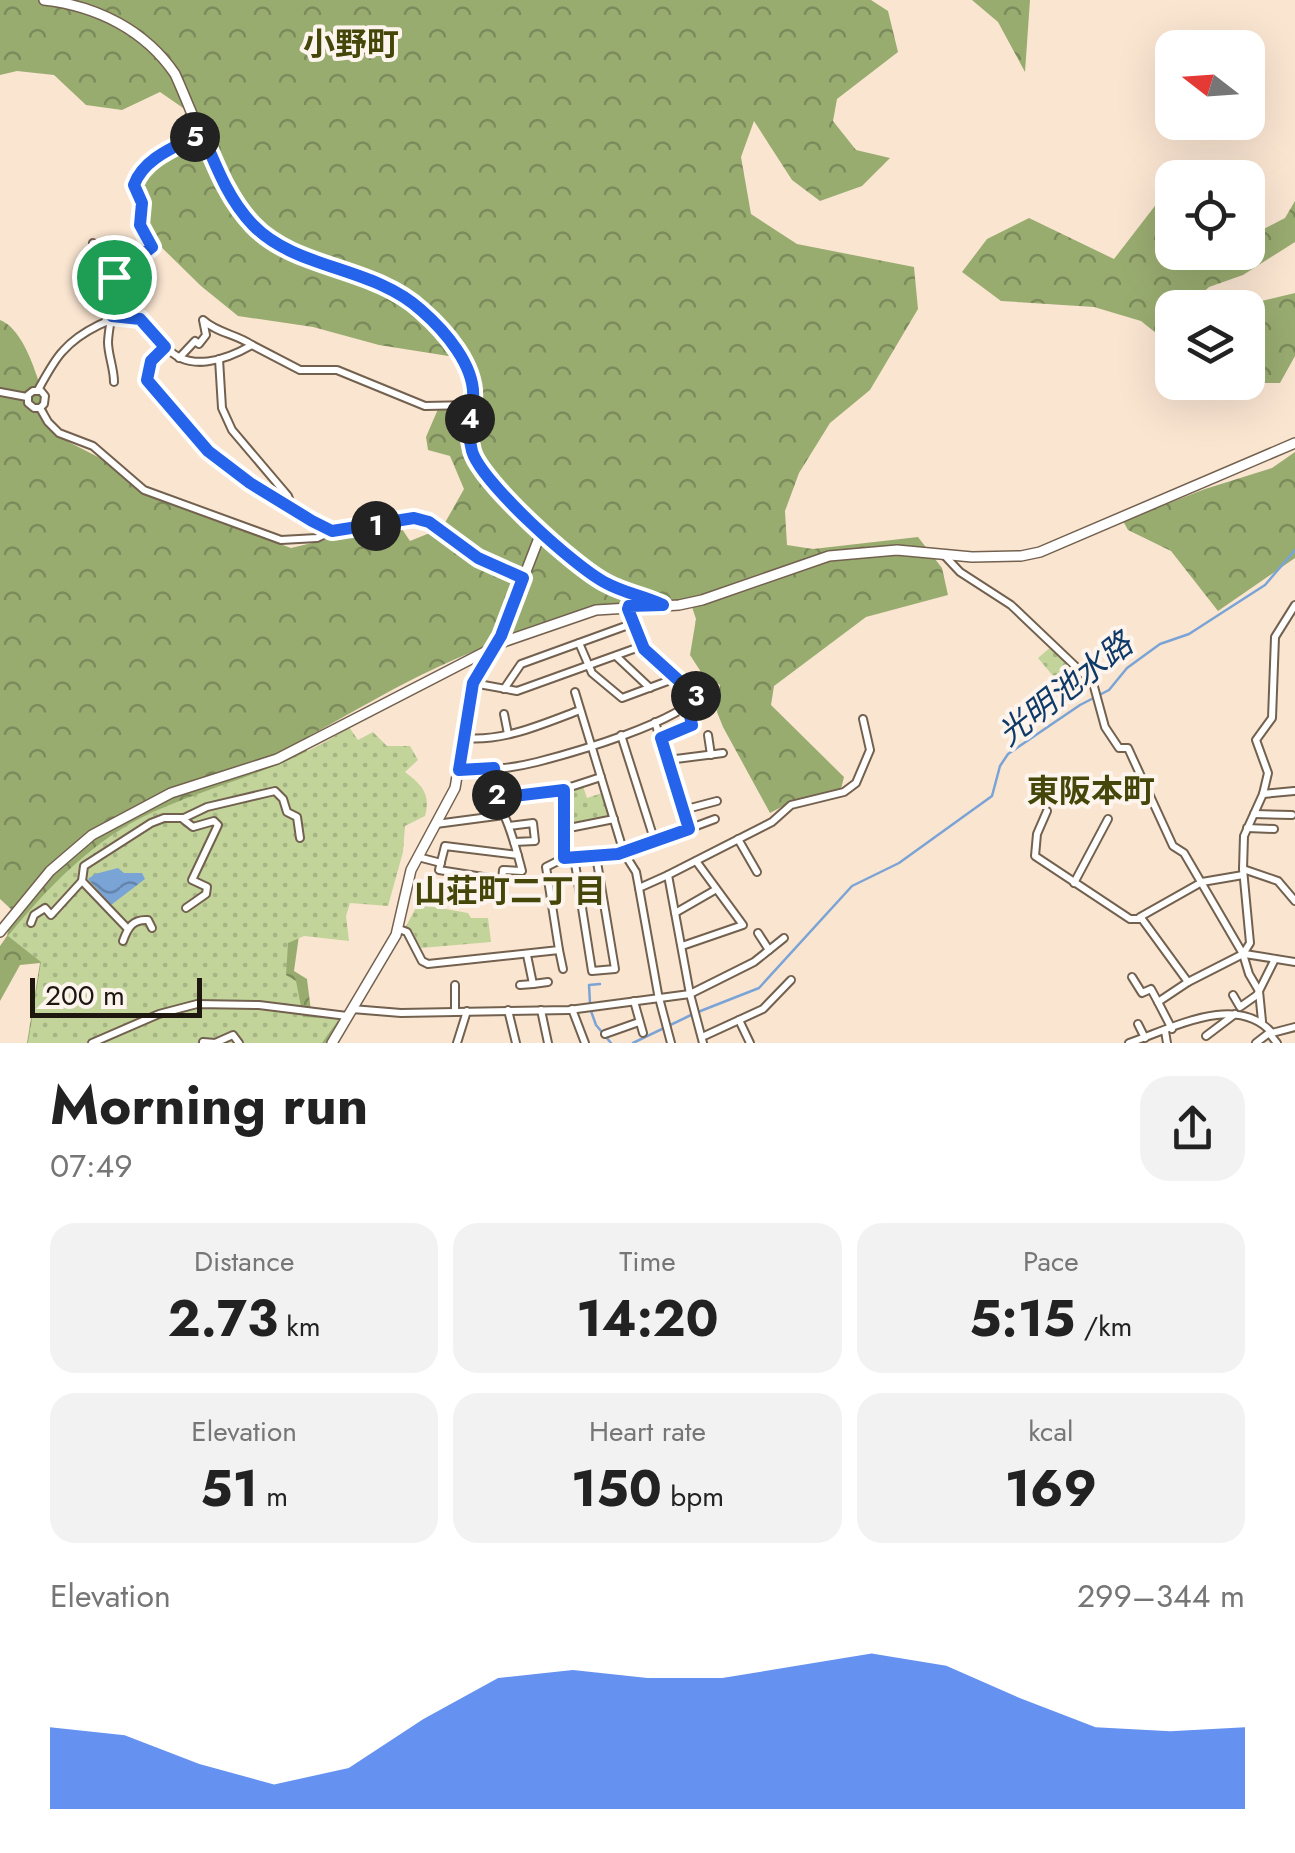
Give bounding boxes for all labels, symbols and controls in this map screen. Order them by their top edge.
district label: 小野町 [303,21,399,67]
north arrow [1155,30,1265,140]
map controls [1155,30,1265,400]
pin: 5 [170,112,220,162]
text: 5 [186,116,204,157]
button: locate [1155,160,1265,270]
pin [72,235,157,320]
icon: arrive [87,250,142,305]
button: layers [1155,290,1265,400]
pin: 4 [445,394,495,444]
text: 4 [460,398,480,439]
pin: 1 [351,501,401,551]
text: 1 [369,505,383,546]
water label: 光明池水路 [988,620,1145,756]
pin: 3 [671,671,721,721]
text: 3 [687,675,705,716]
district label: 東阪本町 [1027,768,1155,814]
pin: 2 [472,770,522,820]
text: 2 [488,774,506,815]
district label: 山荘町二丁目 [414,868,606,914]
scale bar [30,973,202,1018]
text: 200 m [45,975,125,1016]
text: Morning run [50,1065,368,1145]
button: share [1140,1076,1245,1181]
text: 07:49 [50,1143,133,1189]
text: Distance [194,1241,294,1282]
text: Time [619,1241,676,1282]
text: Pace [1023,1241,1079,1282]
text: 2.73 [168,1282,278,1355]
text: 14:20 [576,1282,719,1355]
text: 5:15 [969,1282,1075,1355]
text: km [278,1306,321,1347]
text: /km [1075,1306,1132,1347]
text: Elevation [191,1411,297,1452]
text: Heart rate [589,1411,706,1452]
text: kcal [1028,1411,1073,1452]
text: 51 [200,1452,258,1525]
text: 150 [571,1452,662,1525]
text: 169 [1005,1452,1097,1525]
text: m [258,1476,288,1517]
text: bpm [662,1476,724,1517]
text: Elevation [50,1573,171,1619]
text: 299–344 m [1077,1573,1245,1619]

